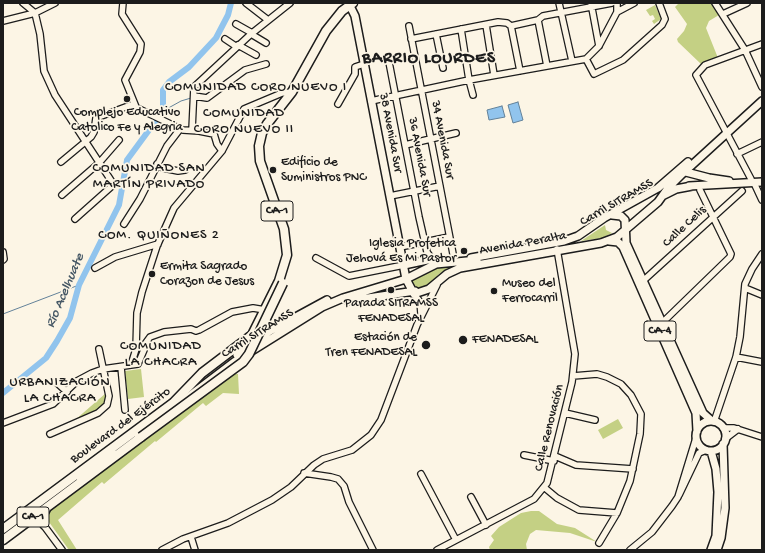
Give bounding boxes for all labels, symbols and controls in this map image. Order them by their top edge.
district label: BARRIO LOURDES [362,49,496,69]
district label: COMUNIDAD CORO NUEVO I [165,80,347,96]
street label: 38 Avenida Sur [375,92,405,174]
marker: Complejo Educativo Catolico Fe y Alegria [122,94,132,104]
street label: 34 Avenida Sur [427,99,457,181]
place label: Complejo Educativo Catolico Fe y Alegria [71,105,183,136]
district label: COMUNIDAD CORO NUEVO II [194,106,294,138]
street label: 36 Avenida Sur [404,116,434,198]
place label: Edificio de Suministros PNC [281,155,366,186]
district label: COMUNIDAD SAN MARTÍN PRIVADO [92,161,206,194]
marker: Edificio de Suministros PNC [268,165,278,175]
street label: Carril SITRAMSS [578,176,656,230]
road number: CA-1 [261,201,293,221]
street label: Calle Celis [660,203,710,251]
district label: COM. QUIÑONES 2 [98,228,220,244]
street label: Avenida Peralta [478,229,568,259]
place label: Iglesia Profetica Jehová Es Mi Pastor [346,236,456,267]
marker: Iglesia Profetica Jehová Es Mi Pastor [459,246,469,256]
water label: Río Acelhuate [43,251,89,331]
place label: Ermita Sagrado Corazon de Jesus [160,259,254,290]
marker: Ermita Sagrado Corazon de Jesus [147,269,157,279]
place label: Museo del Ferrocarril [502,276,558,307]
marker: Parada SITRAMSS FENADESAL [386,285,396,295]
marker: Museo del Ferrocarril [489,286,499,296]
place label: Parada SITRAMSS FENADESAL [344,296,438,327]
street label: Carril SITRAMSS [219,306,297,362]
road number: CA-4 [644,321,676,341]
place label: Estación de Tren FENADESAL [325,330,417,361]
place label: FENADESAL [472,332,538,348]
marker: FENADESAL [457,334,469,346]
district label: COMUNIDAD LA CHACRA [120,339,202,372]
marker: Estación de Tren FENADESAL [420,339,432,351]
district label: URBANIZACIÓN LA CHACRA [9,375,111,408]
street label: Calle Renovación [532,383,568,473]
street label: Boulevard del Ejército [68,384,174,468]
road number: CA-1 [17,507,49,527]

